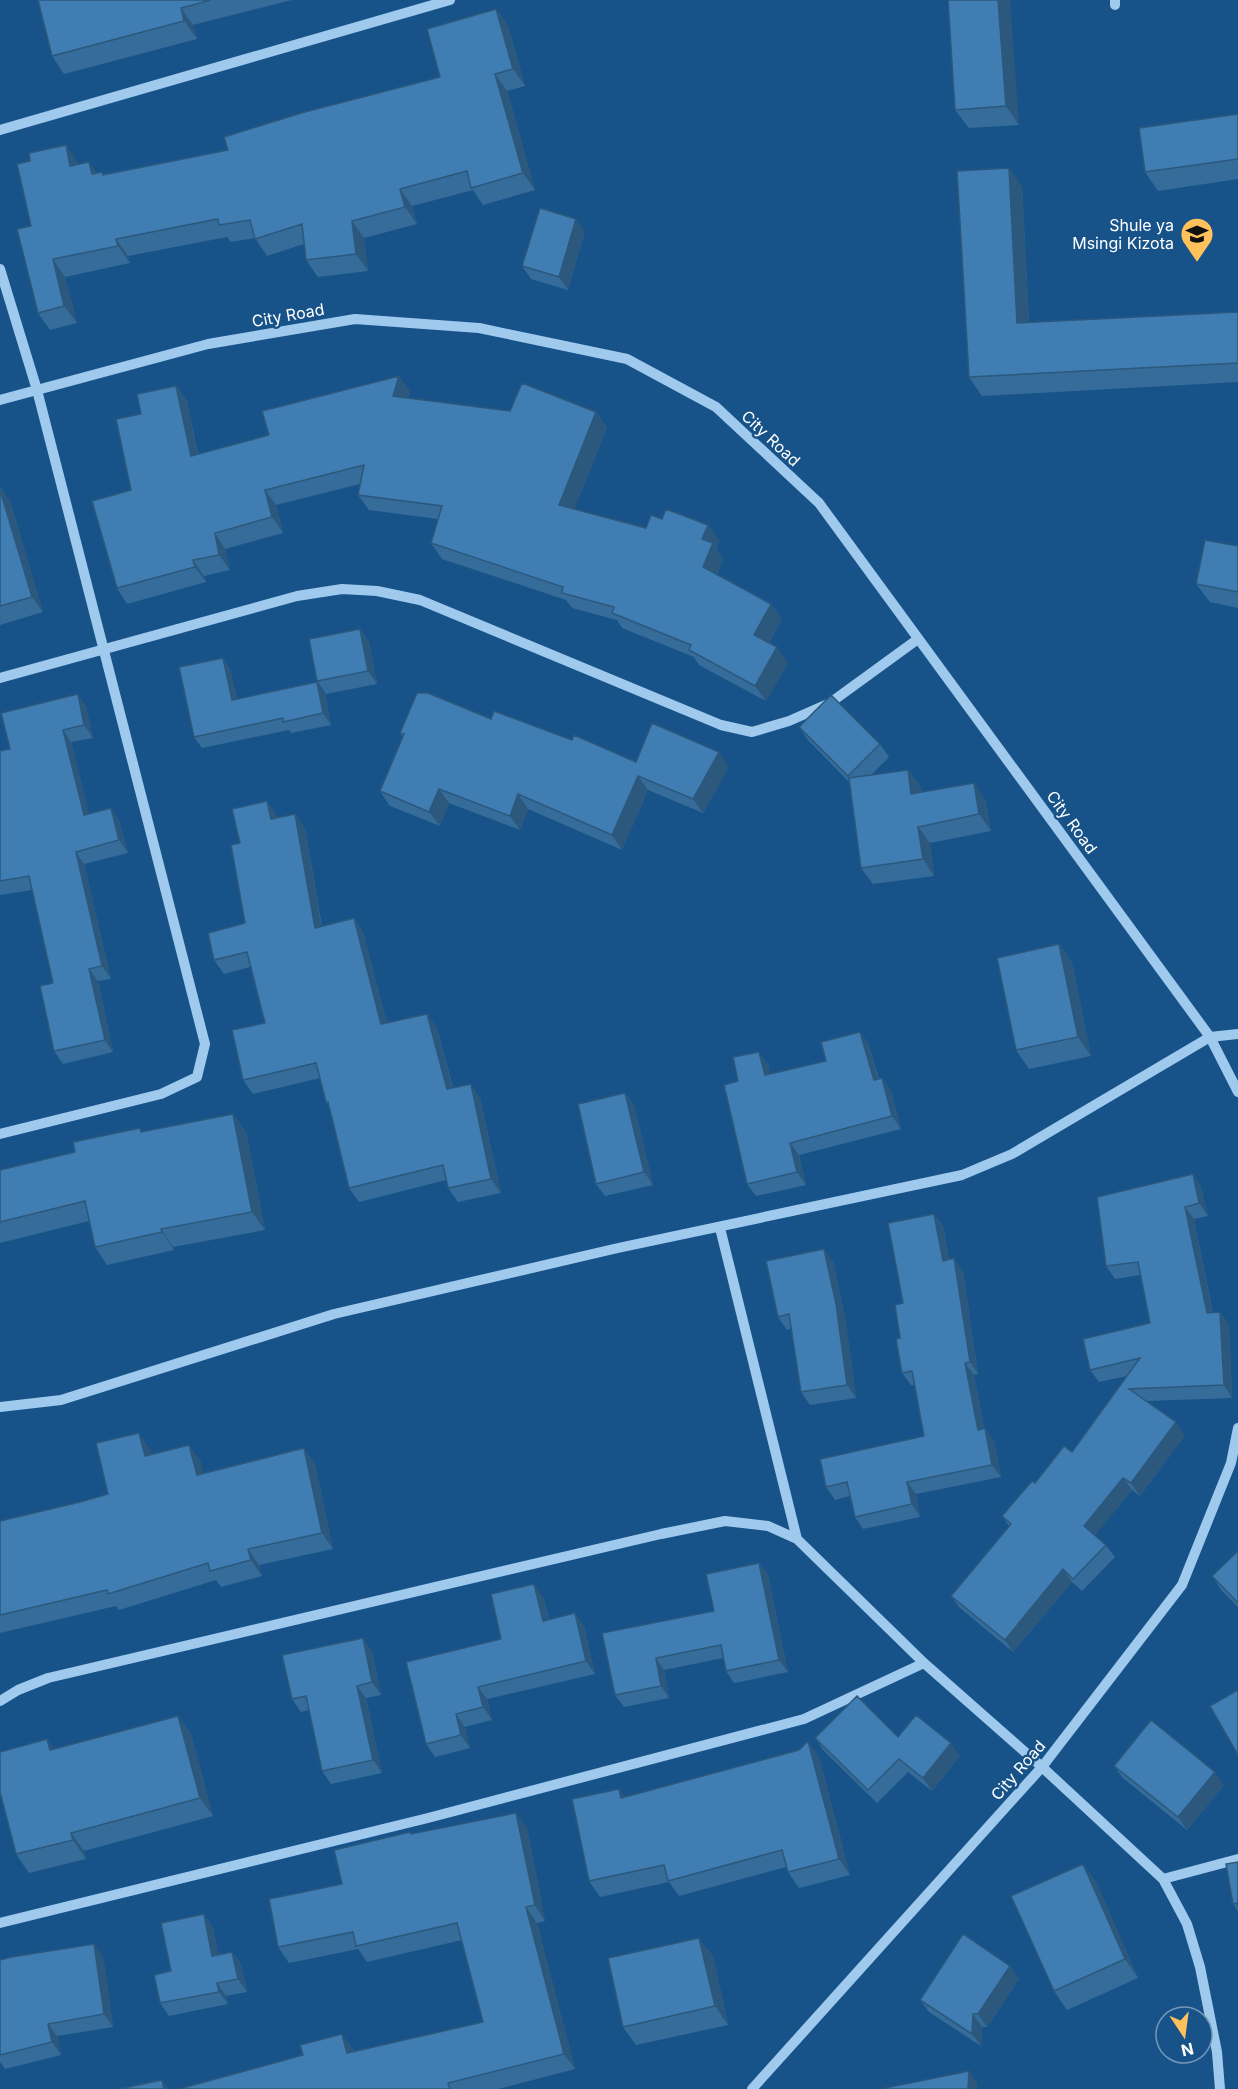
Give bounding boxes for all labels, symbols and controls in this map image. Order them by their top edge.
place label: Shule ya Msingi Kizota [1072,215,1174,253]
school or university icon: Shule ya Msingi Kizota [1179,216,1215,263]
street label: City Road [250,299,326,331]
street label: City Road [737,406,805,470]
street label: City Road [1042,787,1102,857]
street label: City Road [986,1736,1050,1804]
north arrow [1154,2005,1214,2065]
text: N [1179,2038,1196,2061]

